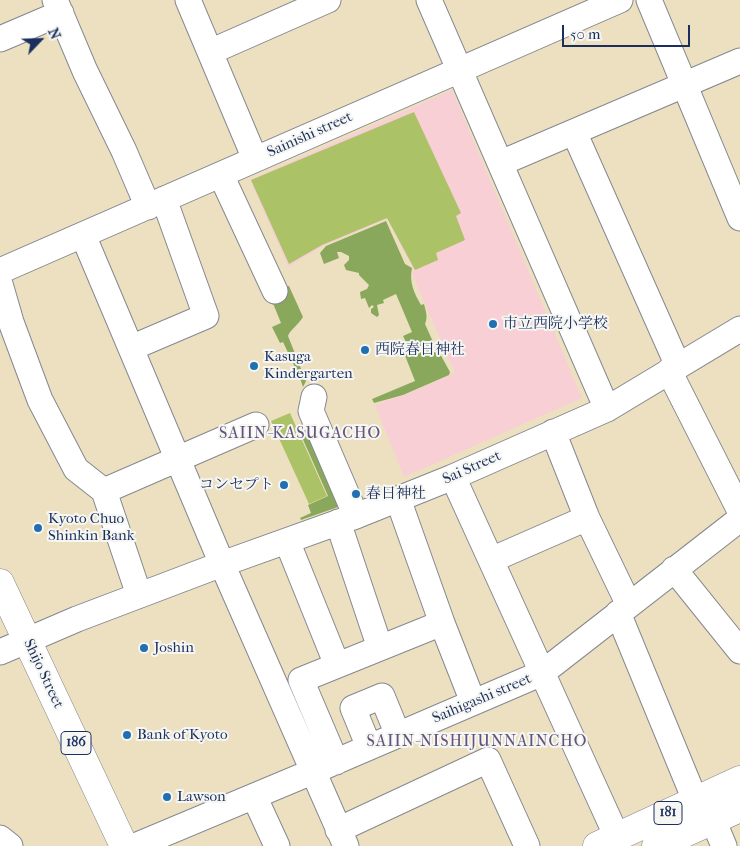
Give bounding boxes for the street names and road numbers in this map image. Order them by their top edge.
street label: Sainishi street [265,108,355,162]
street label: Sai Street [440,447,504,489]
street label: Shijo Street [19,636,67,712]
street label: Saihigashi street [430,670,534,728]
road number: 186 [61,731,91,754]
road number: 181 [654,801,682,824]

